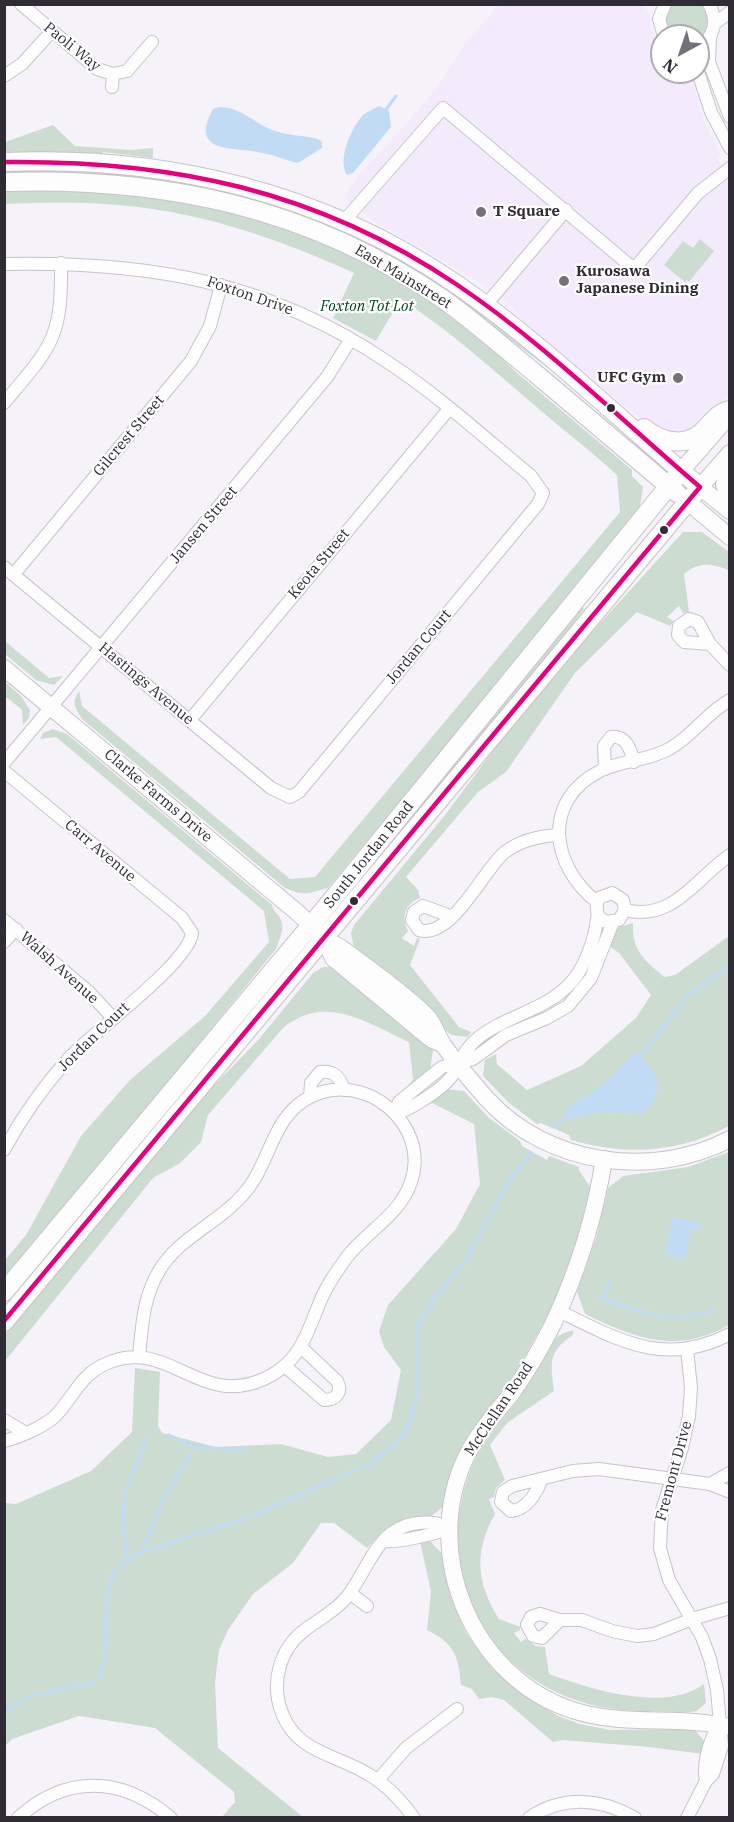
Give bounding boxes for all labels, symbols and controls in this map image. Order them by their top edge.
street label: Paoli Way [40,19,104,75]
north arrow [650,24,710,84]
text: N [658,55,681,78]
place label: T Square [493,203,560,221]
marker: T Square [474,205,488,219]
street label: East Mainstreet [351,241,455,313]
place label: Kurosawa Japanese Dining [576,263,698,298]
street label: Foxton Drive [204,273,296,319]
marker: Kurosawa Japanese Dining [557,274,571,288]
park label: Foxton Tot Lot [320,298,414,316]
place label: UFC Gym [597,369,666,387]
marker: UFC Gym [671,371,685,385]
street label: Gilcrest Street [90,392,168,480]
unlabelled marker [605,402,617,414]
street label: Jansen Street [167,483,241,567]
unlabelled marker [658,524,670,536]
street label: Keota Street [285,525,353,603]
street label: Jordan Court [383,606,455,688]
street label: Hastings Avenue [95,639,197,729]
street label: Clarke Farms Drive [100,745,216,847]
street label: South Jordan Road [320,798,418,912]
street label: Carr Avenue [61,816,139,886]
unlabelled marker [348,895,360,907]
street label: Walsh Avenue [16,928,102,1008]
street label: Jordan Court [55,999,133,1075]
street label: McClellan Road [461,1359,537,1459]
street label: Fremont Drive [652,1419,696,1523]

